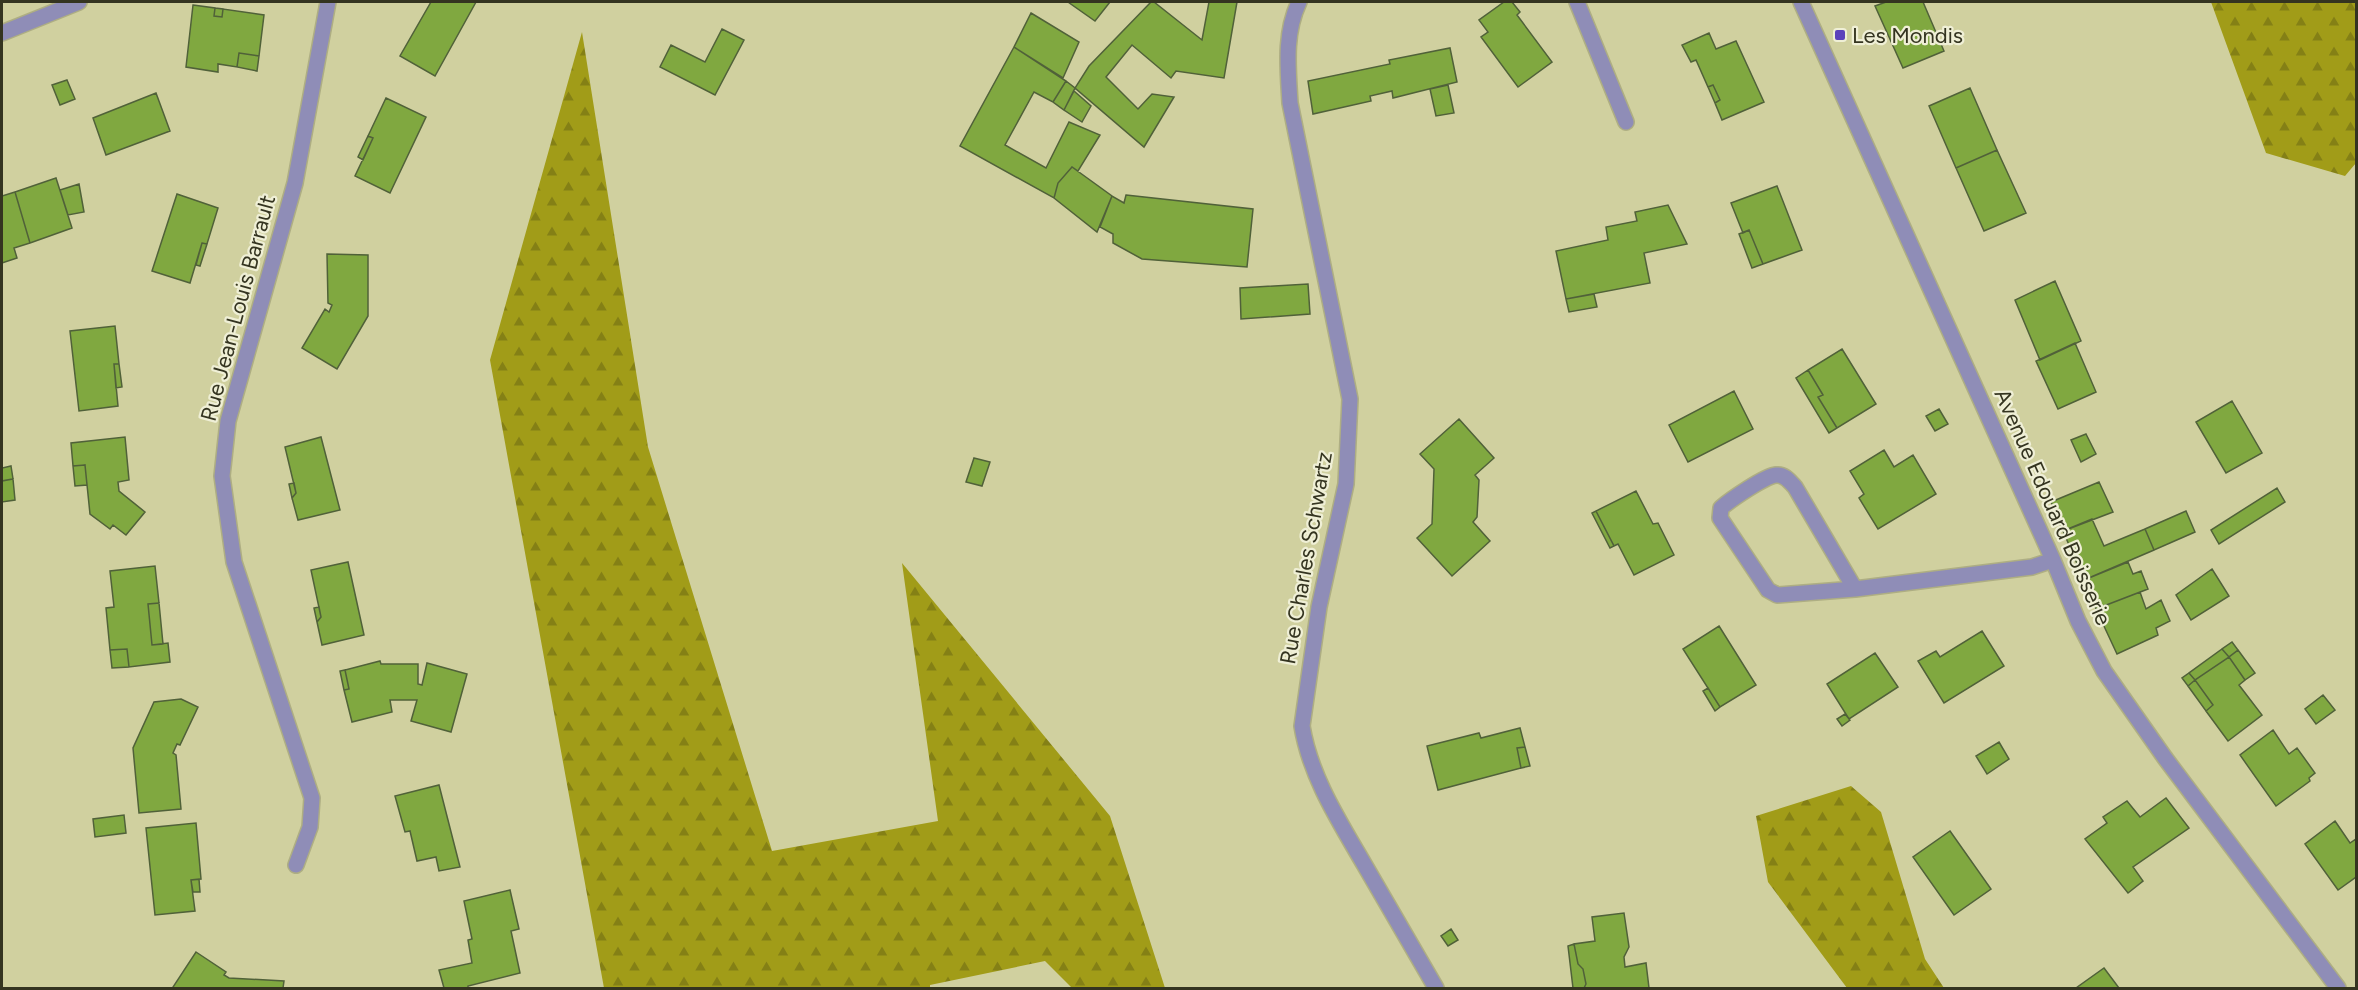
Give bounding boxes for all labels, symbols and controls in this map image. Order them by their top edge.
place label: Les Mondis [1852,22,1963,49]
marker: Les Mondis [1833,28,1847,42]
street label: Rue Jean-Louis Barrault [195,192,281,424]
street label: Avenue Edouard Boisserie [1989,385,2117,629]
street label: Rue Charles Schwartz [1274,450,1338,666]

